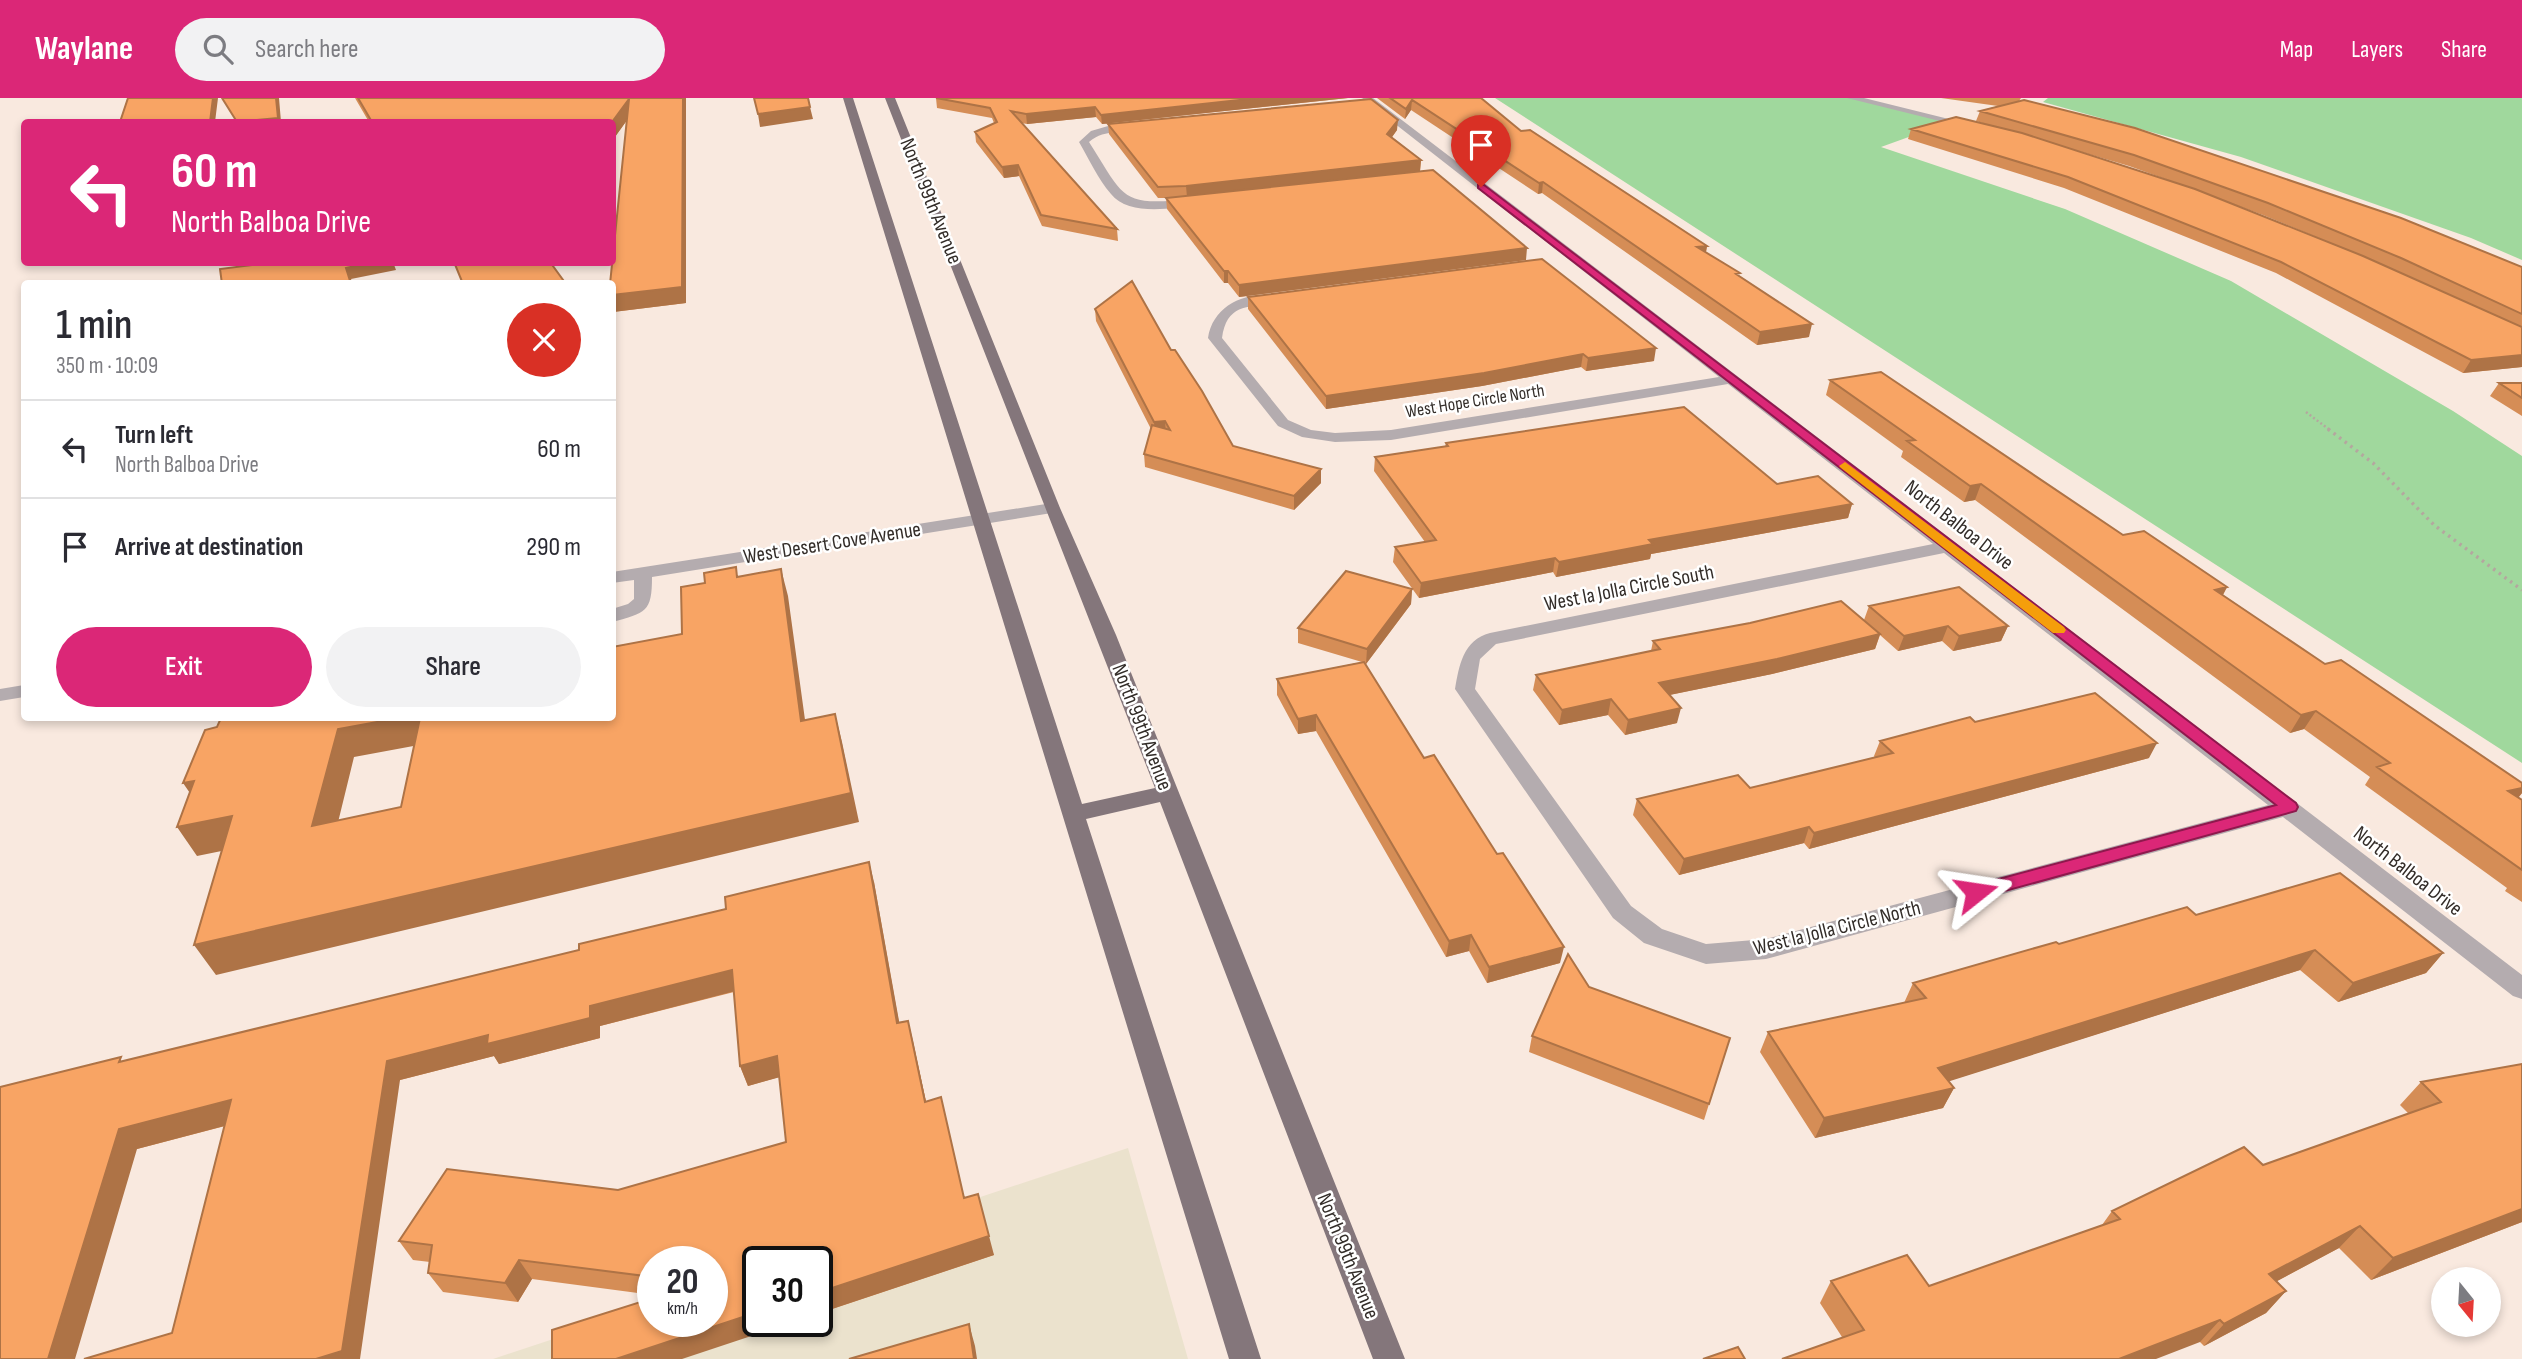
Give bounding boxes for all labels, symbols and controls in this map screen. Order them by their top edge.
search box [175,18,665,81]
text: Waylane [35,29,133,69]
icon: search [199,30,237,68]
text: Search here [255,34,358,65]
text: Map [2280,35,2313,64]
text: Layers [2351,35,2403,64]
text: Share [2441,35,2487,64]
pin [1451,115,1511,187]
icon: arrive [1462,126,1500,164]
street label: North 99th Avenue [894,135,968,267]
text: 60 m [171,143,258,202]
icon: left [56,147,147,238]
text: North Balboa Drive [171,203,371,242]
text: 1 min [56,300,132,351]
button: close [507,303,581,377]
text: 350 m · 10:09 [56,352,158,380]
street label: West Hope Circle North [1404,380,1546,422]
text: Turn left [115,420,193,451]
icon: left [56,430,94,468]
text: 60 m [537,434,581,465]
text: North Balboa Drive [115,451,259,479]
street label: North Balboa Drive [1900,475,2018,575]
street label: West Desert Cove Avenue [741,517,923,569]
icon: arrive [56,528,94,566]
text: Arrive at destination [115,532,303,563]
text: 290 m [526,532,581,563]
street label: West la Jolla Circle South [1542,559,1716,617]
button: Exit [56,627,312,707]
button: Share [326,627,581,707]
street label: North 99th Avenue [1106,660,1178,794]
street label: North Balboa Drive [2349,821,2467,921]
position arrow [1939,855,2013,929]
street label: West la Jolla Circle North [1751,895,1923,961]
street label: North 99th Avenue [1311,1190,1385,1322]
speed limit sign: 30 [742,1246,833,1337]
text: 20 [667,1261,699,1304]
north arrow [2431,1267,2501,1337]
map controls [2431,1267,2501,1337]
text: km/h [667,1298,698,1319]

